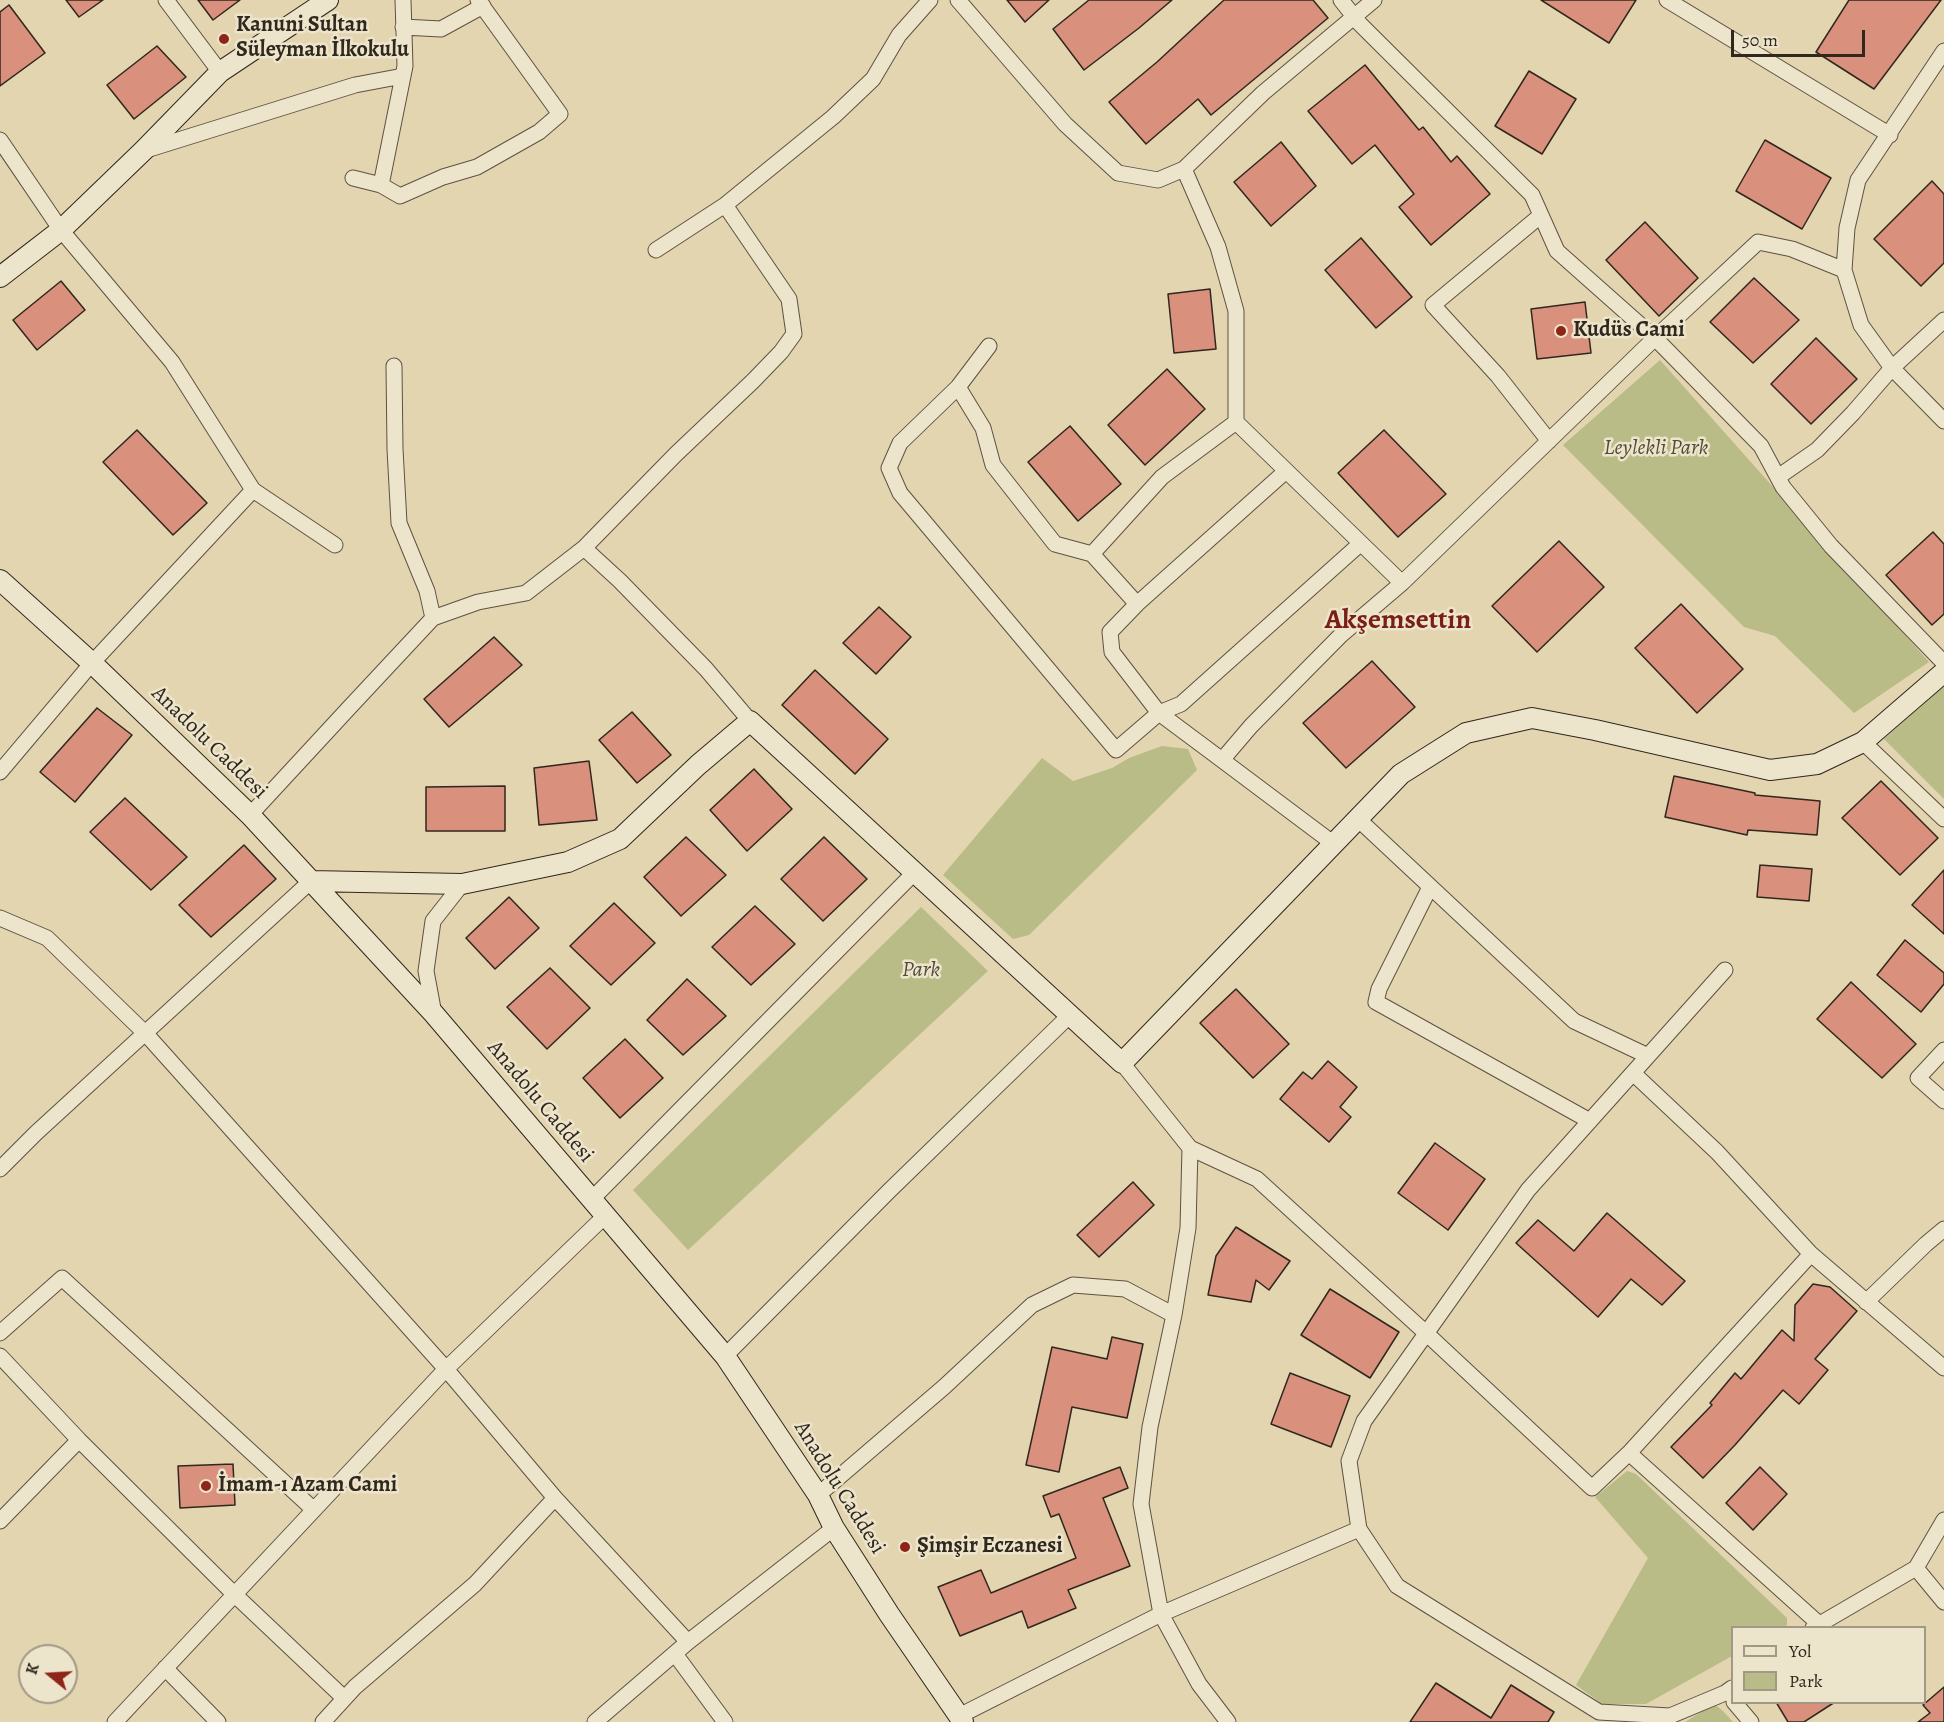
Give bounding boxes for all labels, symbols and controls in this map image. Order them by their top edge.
place label: Kanuni Sultan Süleyman İlkokulu [236,13,409,64]
scale bar [1734,18,1868,56]
text: 50 m [1742,28,1778,52]
marker: Kanuni Sultan Süleyman İlkokulu [217,32,231,46]
place label: Kudüs Cami [1573,318,1685,344]
marker: Kudüs Cami [1554,324,1568,338]
park label: Leylekli Park [1604,436,1708,462]
district label: Akşemsettin [1325,604,1471,638]
street label: Anadolu Caddesi [145,681,273,805]
park label: Park [902,958,940,984]
street label: Anadolu Caddesi [481,1035,599,1169]
street label: Anadolu Caddesi [788,1417,890,1559]
place label: İmam-ı Azam Cami [218,1473,397,1499]
marker: İmam-ı Azam Cami [199,1479,213,1493]
place label: Şimşir Eczanesi [917,1534,1063,1560]
marker: Şimşir Eczanesi [898,1540,912,1554]
legend [1731,1626,1926,1704]
text: Yol [1789,1639,1811,1663]
north arrow [18,1644,78,1704]
text: K [21,1661,45,1677]
text: Park [1789,1669,1823,1693]

